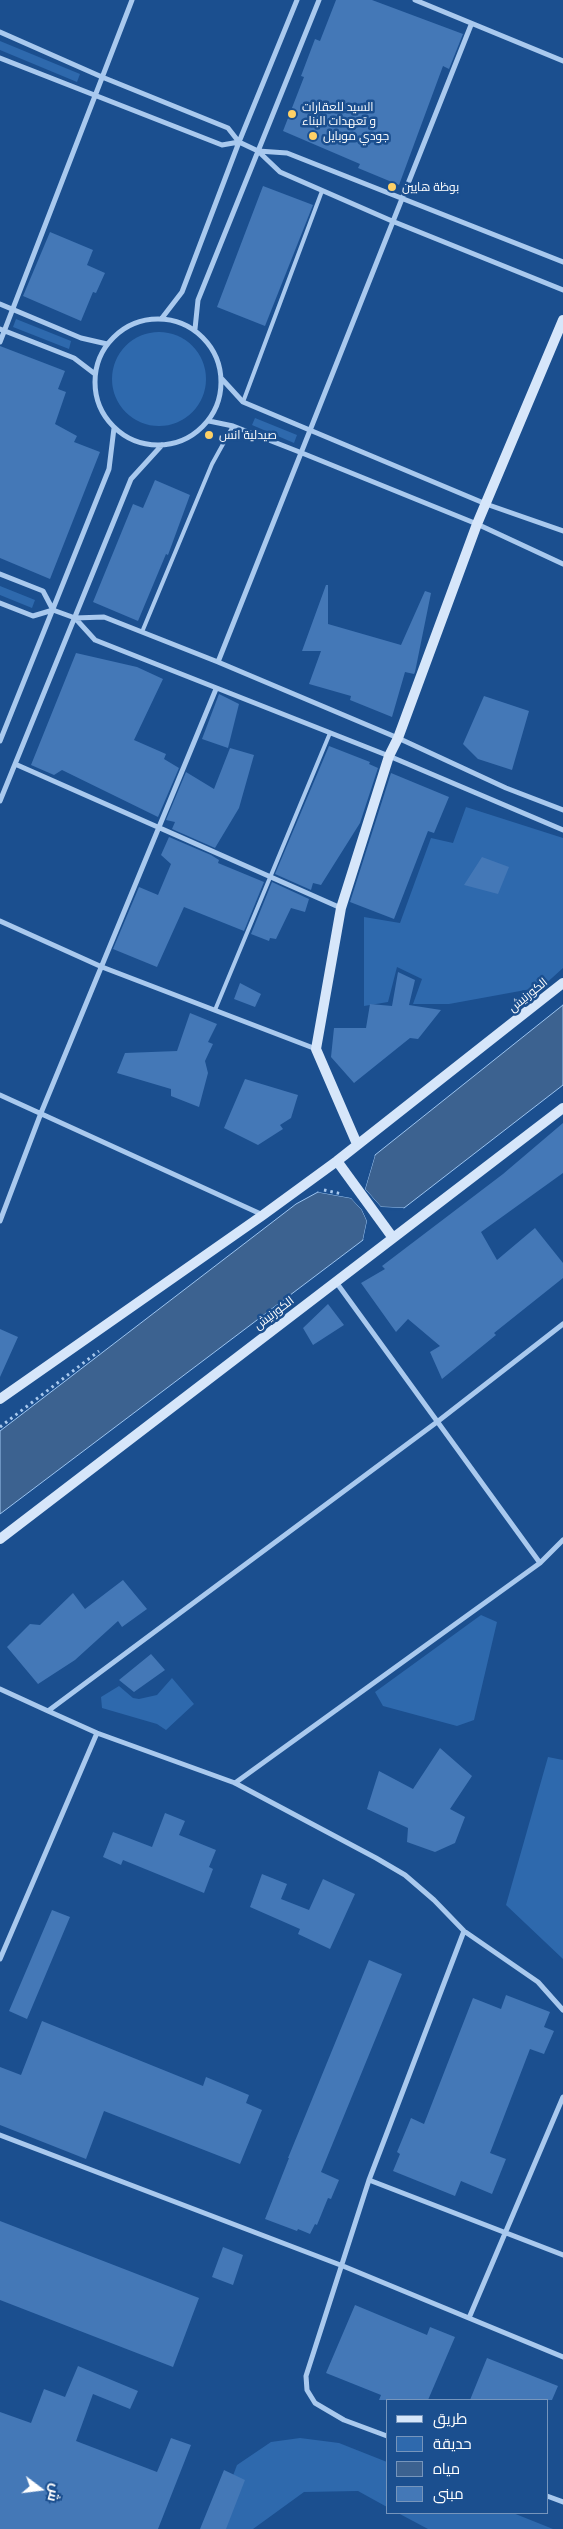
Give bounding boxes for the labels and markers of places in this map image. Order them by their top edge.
place label: السيد للعقارات و تعهدات البناء [302,100,376,128]
marker: السيد للعقارات و تعهدات البناء [286,108,298,120]
place label: جودي موبايل [323,129,389,143]
marker: جودي موبايل [307,130,319,142]
place label: بوظة هايين [402,180,459,194]
marker: بوظة هايين [386,181,398,193]
place label: صيدلية انس [219,428,277,442]
marker: صيدلية انس [203,429,215,441]

